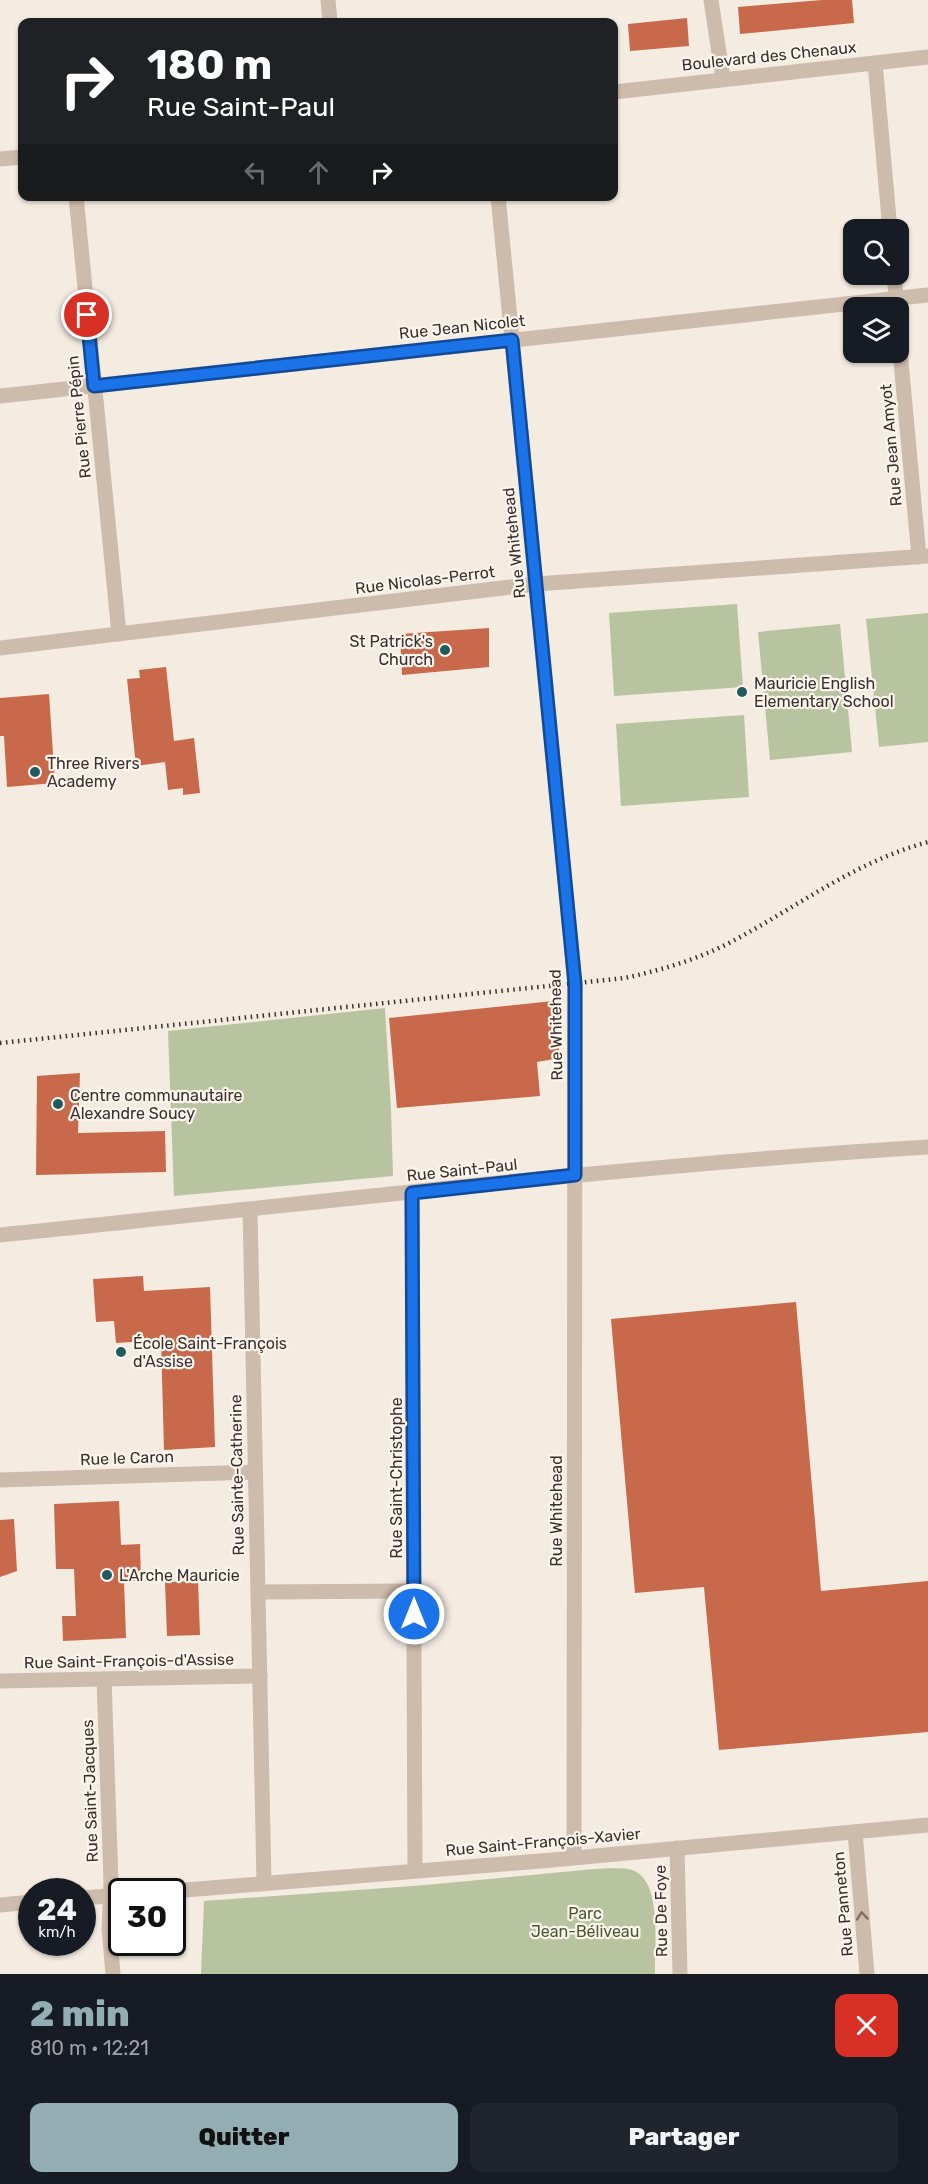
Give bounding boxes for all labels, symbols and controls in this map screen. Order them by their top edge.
street label: Boulevard des Chenaux [681,37,858,75]
text: 180 m [147,40,272,90]
icon: right [48,42,126,120]
text: Rue Saint-Paul [147,91,335,123]
icon: left [239,156,272,189]
icon: ahead [302,156,335,189]
icon: right [365,156,398,189]
map controls [843,219,909,363]
button: search [843,219,909,285]
pin [61,289,112,340]
button: layers [843,297,909,363]
icon: arrive [70,298,103,331]
street label: Rue Jean Nicolet [398,311,526,343]
street label: Rue Pierre Pépin [63,355,95,479]
street label: Rue Jean Amyot [876,383,906,507]
street label: Rue Whitehead [499,487,529,599]
street label: Rue Nicolas-Perrot [354,562,496,598]
place label: St Patrick's Church [349,632,433,669]
marker: St Patrick's Church [438,643,452,657]
place label: Mauricie English Elementary School [754,674,894,711]
marker: Mauricie English Elementary School [735,685,749,699]
place label: Three Rivers Academy [47,754,140,791]
marker: Three Rivers Academy [28,765,42,779]
street label: Rue Whitehead [546,969,566,1081]
place label: Centre communautaire Alexandre Soucy [70,1086,242,1123]
marker: Centre communautaire Alexandre Soucy [51,1097,65,1111]
street label: Rue Saint-Paul [406,1155,518,1185]
place label: École Saint-François d'Assise [133,1334,287,1371]
marker: École Saint-François d'Assise [114,1345,128,1359]
street label: Rue Sainte-Catherine [226,1394,248,1556]
street label: Rue Saint-Christophe [387,1397,406,1559]
street label: Rue le Caron [80,1447,174,1469]
street label: Rue Whitehead [547,1455,566,1567]
place label: L'Arche Mauricie [119,1566,240,1585]
marker: L'Arche Mauricie [100,1568,114,1582]
position arrow [382,1582,446,1646]
street label: Rue Saint-François-d'Assise [24,1650,234,1672]
street label: Rue Saint-Jacques [78,1719,102,1863]
street label: Rue Saint-François-Xavier [445,1824,641,1860]
street label: Rue Panneton [829,1851,857,1957]
street label: Rue De Foye [651,1865,671,1957]
speed limit sign: 30 [108,1878,186,1956]
text: 24 [37,1892,77,1928]
park label: Parc Jean-Béliveau [531,1904,639,1941]
one-way arrow [856,1911,869,1920]
text: km/h [38,1923,76,1941]
text: 2 min [30,1992,130,2035]
button: close [835,1994,898,2057]
text: 810 m · 12:21 [30,2036,149,2060]
button: Quitter [30,2103,458,2172]
button: Partager [470,2103,898,2172]

